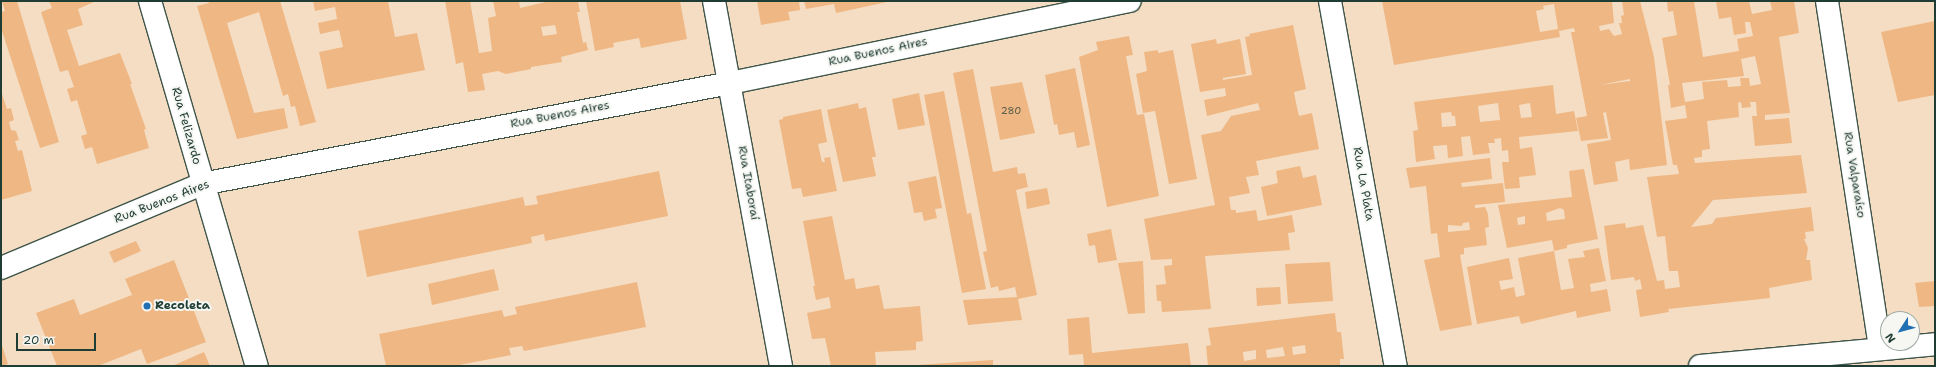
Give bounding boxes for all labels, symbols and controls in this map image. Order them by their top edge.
street label: Rua Buenos Aires [827,34,929,70]
street label: Rua Felizardo [168,86,204,166]
street label: Rua Buenos Aires [509,98,611,132]
house number: 280 [1001,105,1021,117]
street label: Rua Valparaíso [1840,131,1868,219]
street label: Rua Itaboraí [734,145,762,221]
street label: Rua La Plata [1349,146,1377,222]
street label: Rua Buenos Aires [112,177,212,227]
place label: Recoleta [155,299,210,313]
marker: Recoleta [142,301,152,311]
north arrow [1880,311,1920,351]
scale bar [18,325,98,351]
text: N [1882,330,1899,346]
text: 20 m [23,332,54,348]

